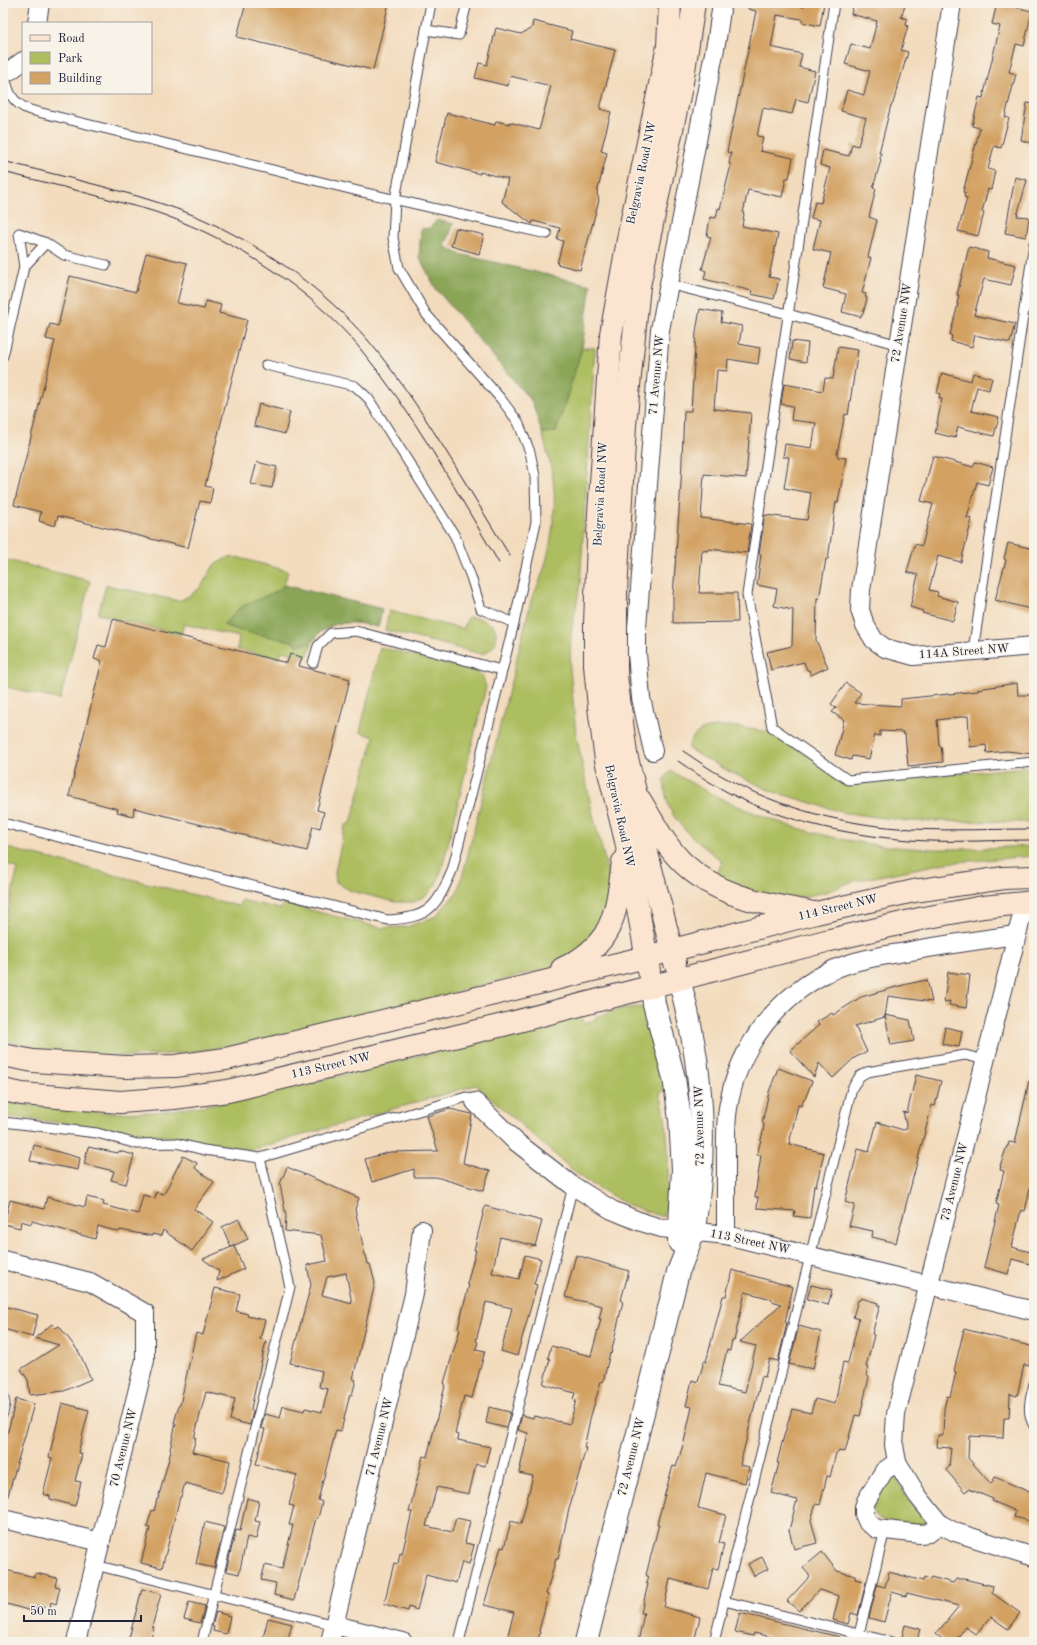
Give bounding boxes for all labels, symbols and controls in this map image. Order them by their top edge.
legend [22,22,152,94]
text: Road [58,33,85,45]
text: Park [58,53,83,65]
text: Building [58,73,102,85]
street label: Belgravia Road NW [625,120,659,226]
street label: 72 Avenue NW [890,282,914,364]
street label: 71 Avenue NW [648,334,667,416]
street label: Belgravia Road NW [592,441,610,547]
street label: 114A Street NW [918,643,1010,661]
street label: Belgravia Road NW [602,763,636,869]
street label: 114 Street NW [797,893,879,923]
street label: 113 Street NW [290,1051,372,1081]
street label: 72 Avenue NW [693,1085,707,1167]
street label: 73 Avenue NW [939,1141,971,1223]
street label: 113 Street NW [709,1228,791,1256]
street label: 71 Avenue NW [364,1396,396,1478]
street label: 70 Avenue NW [108,1407,140,1489]
street label: 72 Avenue NW [616,1416,648,1498]
scale bar [24,1597,141,1623]
text: 50 m [30,1605,57,1618]

